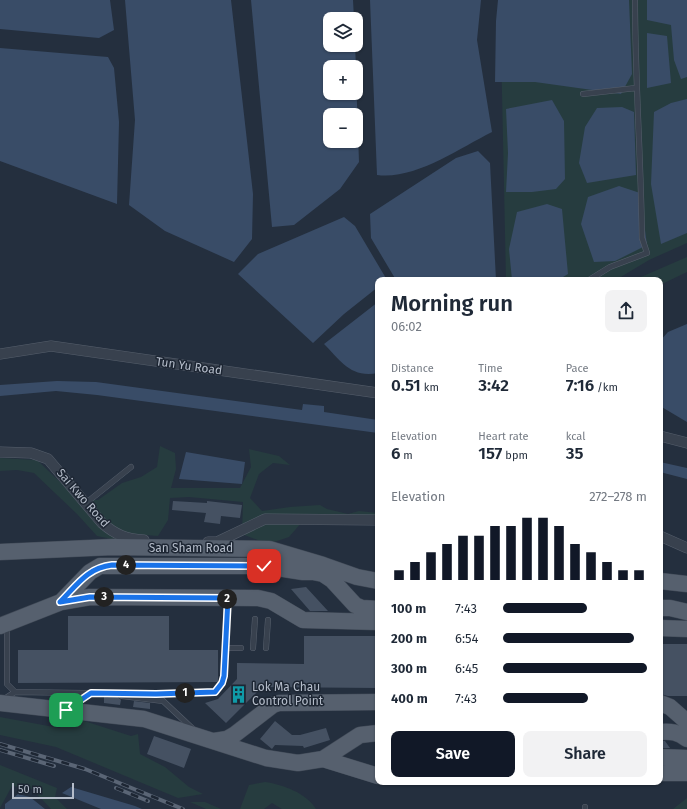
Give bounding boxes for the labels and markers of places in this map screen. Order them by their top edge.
pin [247,549,281,583]
pin: 4 [116,555,136,575]
pin: 3 [94,587,114,607]
pin: 2 [217,589,237,609]
place label: Lok Ma Chau Control Point [252,680,324,708]
pin: 1 [175,683,195,703]
building icon: Lok Ma Chau Control Point [229,684,249,704]
pin [49,693,83,727]

